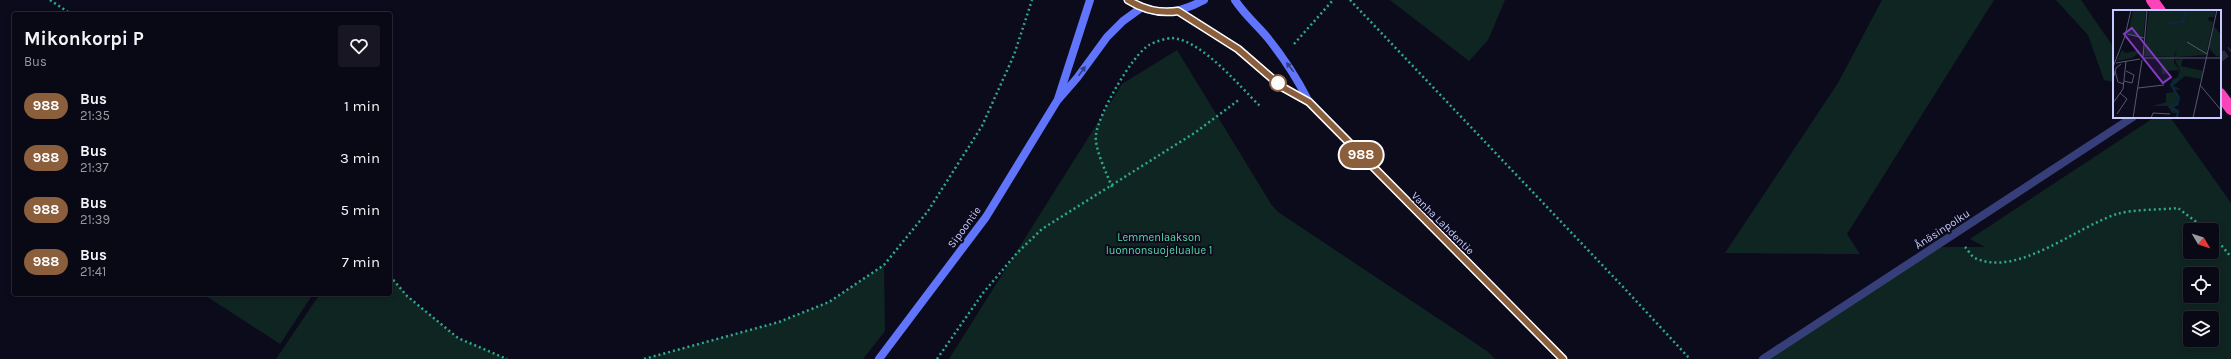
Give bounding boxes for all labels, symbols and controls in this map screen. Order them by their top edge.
inset map [2113,10,2221,118]
button: heart [338,25,380,67]
text: Mikonkorpi P [24,28,144,50]
text: Bus [24,54,47,69]
one-way arrow [1286,62,1295,73]
one-way arrow [1078,66,1086,77]
unlabelled marker [1269,74,1287,92]
text: Bus [80,90,107,108]
text: 988 [33,97,59,114]
text: 1 min [344,97,380,115]
text: 21:35 [80,108,110,123]
text: Bus [80,142,107,160]
line badge: 988 [1338,142,1384,168]
text: 988 [1348,146,1374,163]
text: 988 [33,149,59,166]
text: 3 min [340,149,380,167]
text: 21:37 [80,160,109,175]
street label: Vanha Lahdentie [1409,189,1477,258]
text: Bus [80,194,107,212]
text: 988 [33,201,59,218]
text: 5 min [340,201,380,219]
street label: Sipoontie [945,204,984,251]
street label: Ånäsinpolku [1912,206,1972,252]
text: 21:39 [80,212,110,227]
north arrow [2183,223,2219,259]
map controls [2183,223,2219,347]
park label: Lemmenlaakson luonnonsuojelualue 1 [1106,231,1212,257]
text: Bus [80,246,107,264]
text: 988 [33,253,59,270]
text: 7 min [342,253,380,271]
text: 21:41 [80,264,106,279]
button: locate [2183,267,2219,303]
button: layers [2183,311,2219,347]

